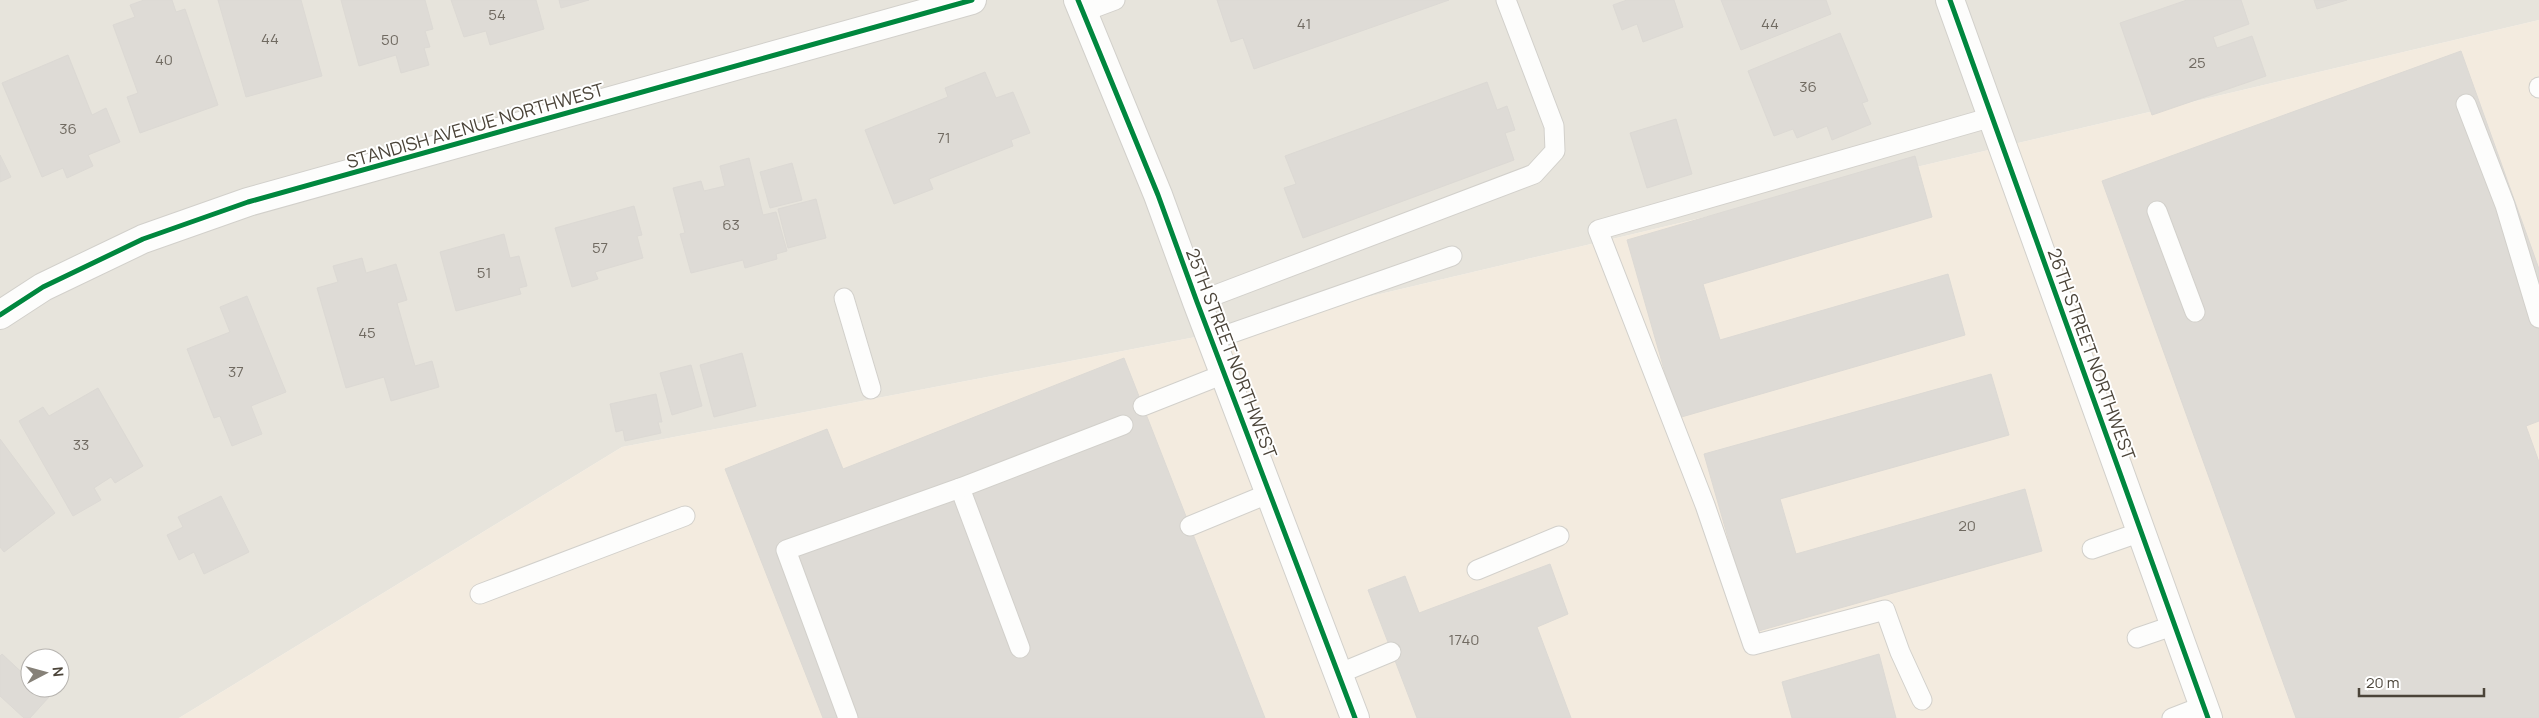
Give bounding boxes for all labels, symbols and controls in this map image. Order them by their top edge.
house number: 54 [488,4,506,25]
house number: 41 [1297,13,1311,34]
house number: 44 [1761,13,1779,34]
house number: 44 [261,28,279,49]
house number: 50 [381,29,399,50]
house number: 40 [155,49,173,70]
house number: 25 [2188,52,2206,73]
house number: 36 [1799,76,1817,97]
street label: STANDISH AVENUE NORTHWEST [343,77,607,173]
house number: 36 [59,118,77,139]
house number: 71 [937,127,951,148]
house number: 63 [722,214,740,235]
house number: 57 [592,237,608,258]
street label: 25TH STREET NORTHWEST [1181,245,1283,462]
street label: 26TH STREET NORTHWEST [2042,245,2142,463]
house number: 51 [477,262,491,283]
house number: 45 [358,322,376,343]
house number: 37 [228,361,244,382]
house number: 33 [73,434,89,455]
house number: 20 [1958,515,1976,536]
house number: 1740 [1449,629,1479,650]
north arrow [20,648,70,698]
text: N [48,666,68,678]
scale bar [2359,666,2484,698]
text: 20 m [2366,672,2399,693]

